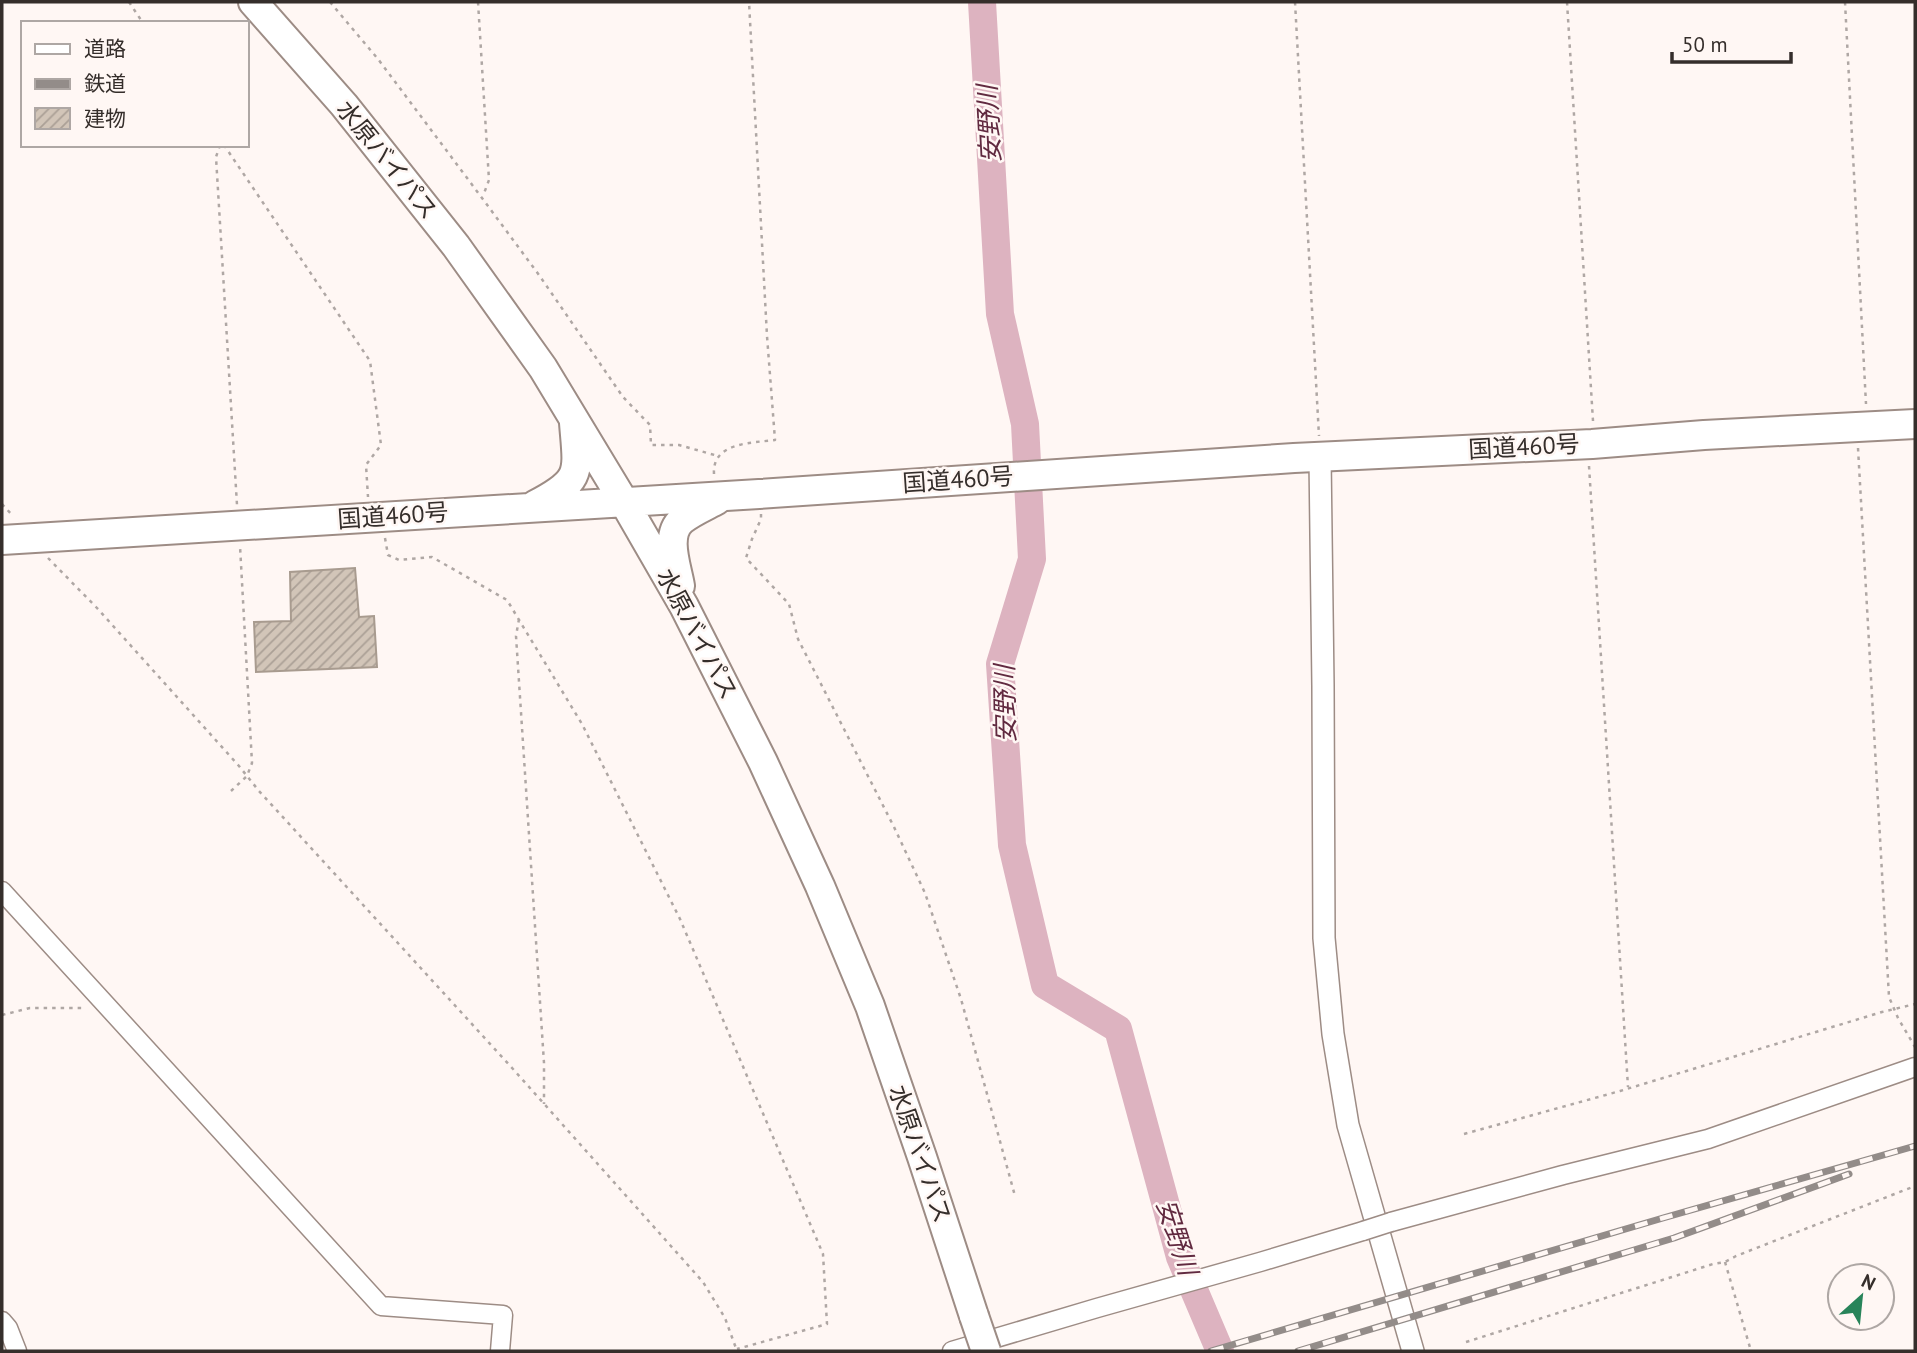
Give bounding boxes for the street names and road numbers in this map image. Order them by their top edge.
street label: 水原バイパス [330,94,445,225]
street label: 国道460号 [1468,428,1580,465]
street label: 国道460号 [901,460,1015,499]
street label: 国道460号 [336,496,450,535]
street label: 水原バイパス [650,563,745,704]
street label: 水原バイパス [882,1081,958,1227]

